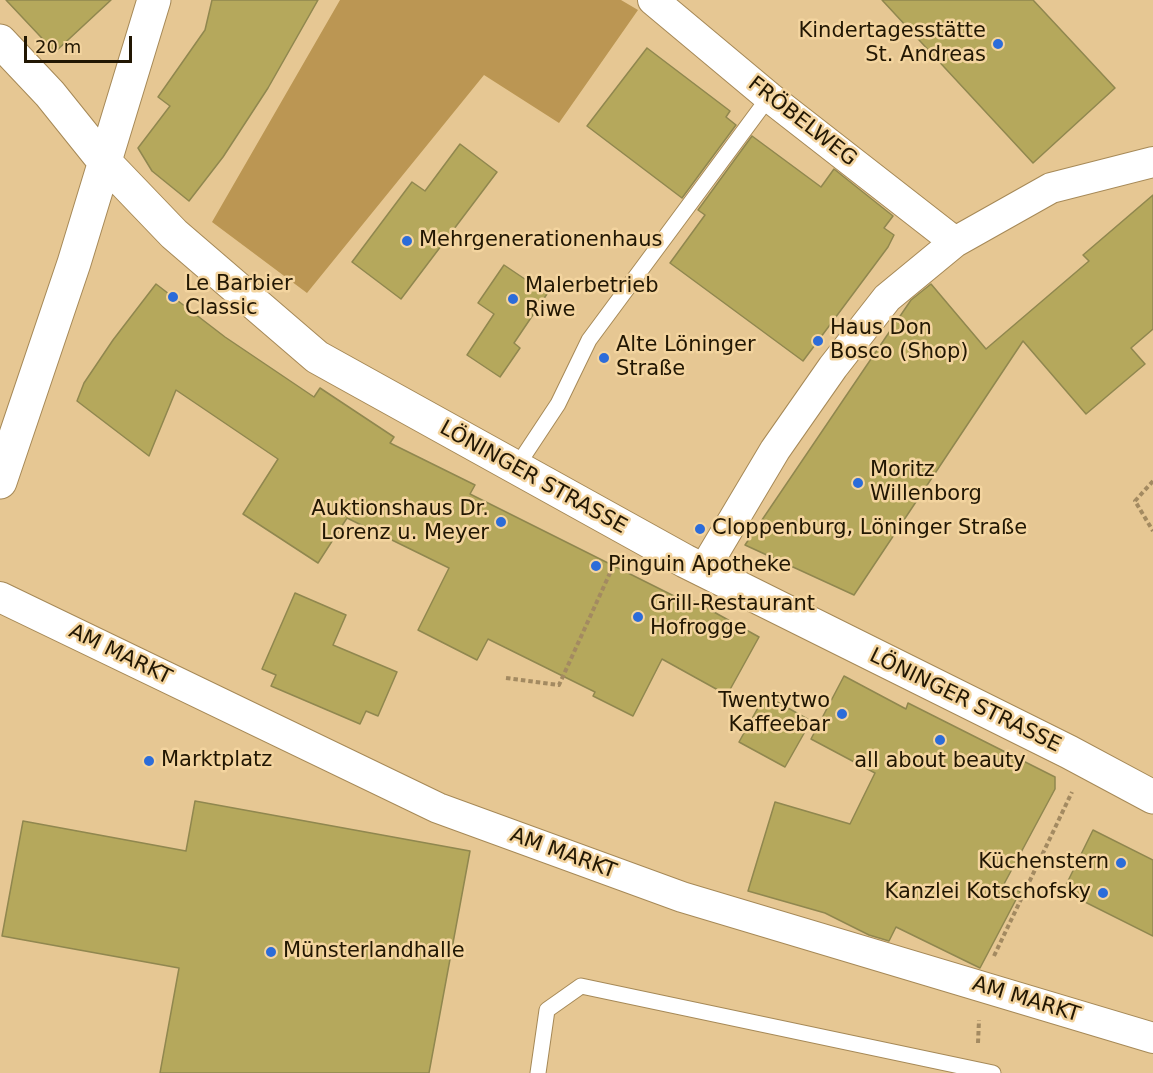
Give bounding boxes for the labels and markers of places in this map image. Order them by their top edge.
place label: Kindertagesstätte St. Andreas [798,19,986,69]
marker: Kindertagesstätte St. Andreas [991,37,1005,51]
place label: Mehrgenerationenhaus [419,228,662,254]
marker: Mehrgenerationenhaus [400,234,414,248]
place label: Le Barbier Classic [185,272,293,322]
place label: Malerbetrieb Riwe [525,274,659,324]
marker: Le Barbier Classic [166,290,180,304]
marker: Malerbetrieb Riwe [506,292,520,306]
place label: Haus Don Bosco (Shop) [830,316,968,366]
place label: Alte Löninger Straße [616,333,756,383]
marker: Haus Don Bosco (Shop) [811,334,825,348]
marker: Alte Löninger Straße [597,351,611,365]
place label: Moritz Willenborg [870,458,982,508]
marker: Moritz Willenborg [851,476,865,490]
place label: Auktionshaus Dr. Lorenz u. Meyer [311,497,489,547]
marker: Auktionshaus Dr. Lorenz u. Meyer [494,515,508,529]
place label: Cloppenburg, Löninger Straße [712,516,1027,542]
marker: Cloppenburg, Löninger Straße [693,522,707,536]
place label: Pinguin Apotheke [608,553,791,579]
marker: Pinguin Apotheke [589,559,603,573]
place label: Grill-Restaurant Hofrogge [650,592,815,642]
marker: Grill-Restaurant Hofrogge [631,610,645,624]
place label: Twentytwo Kaffeebar [718,689,830,739]
marker: Twentytwo Kaffeebar [835,707,849,721]
marker: all about beauty [933,733,947,747]
place label: Marktplatz [161,748,272,774]
place label: all about beauty [854,749,1026,775]
marker: Marktplatz [142,754,156,768]
place label: Küchenstern [978,850,1109,876]
marker: Küchenstern [1114,856,1128,870]
place label: Kanzlei Kotschofsky [885,880,1091,906]
marker: Kanzlei Kotschofsky [1096,886,1110,900]
place label: Münsterlandhalle [283,939,465,965]
marker: Münsterlandhalle [264,945,278,959]

